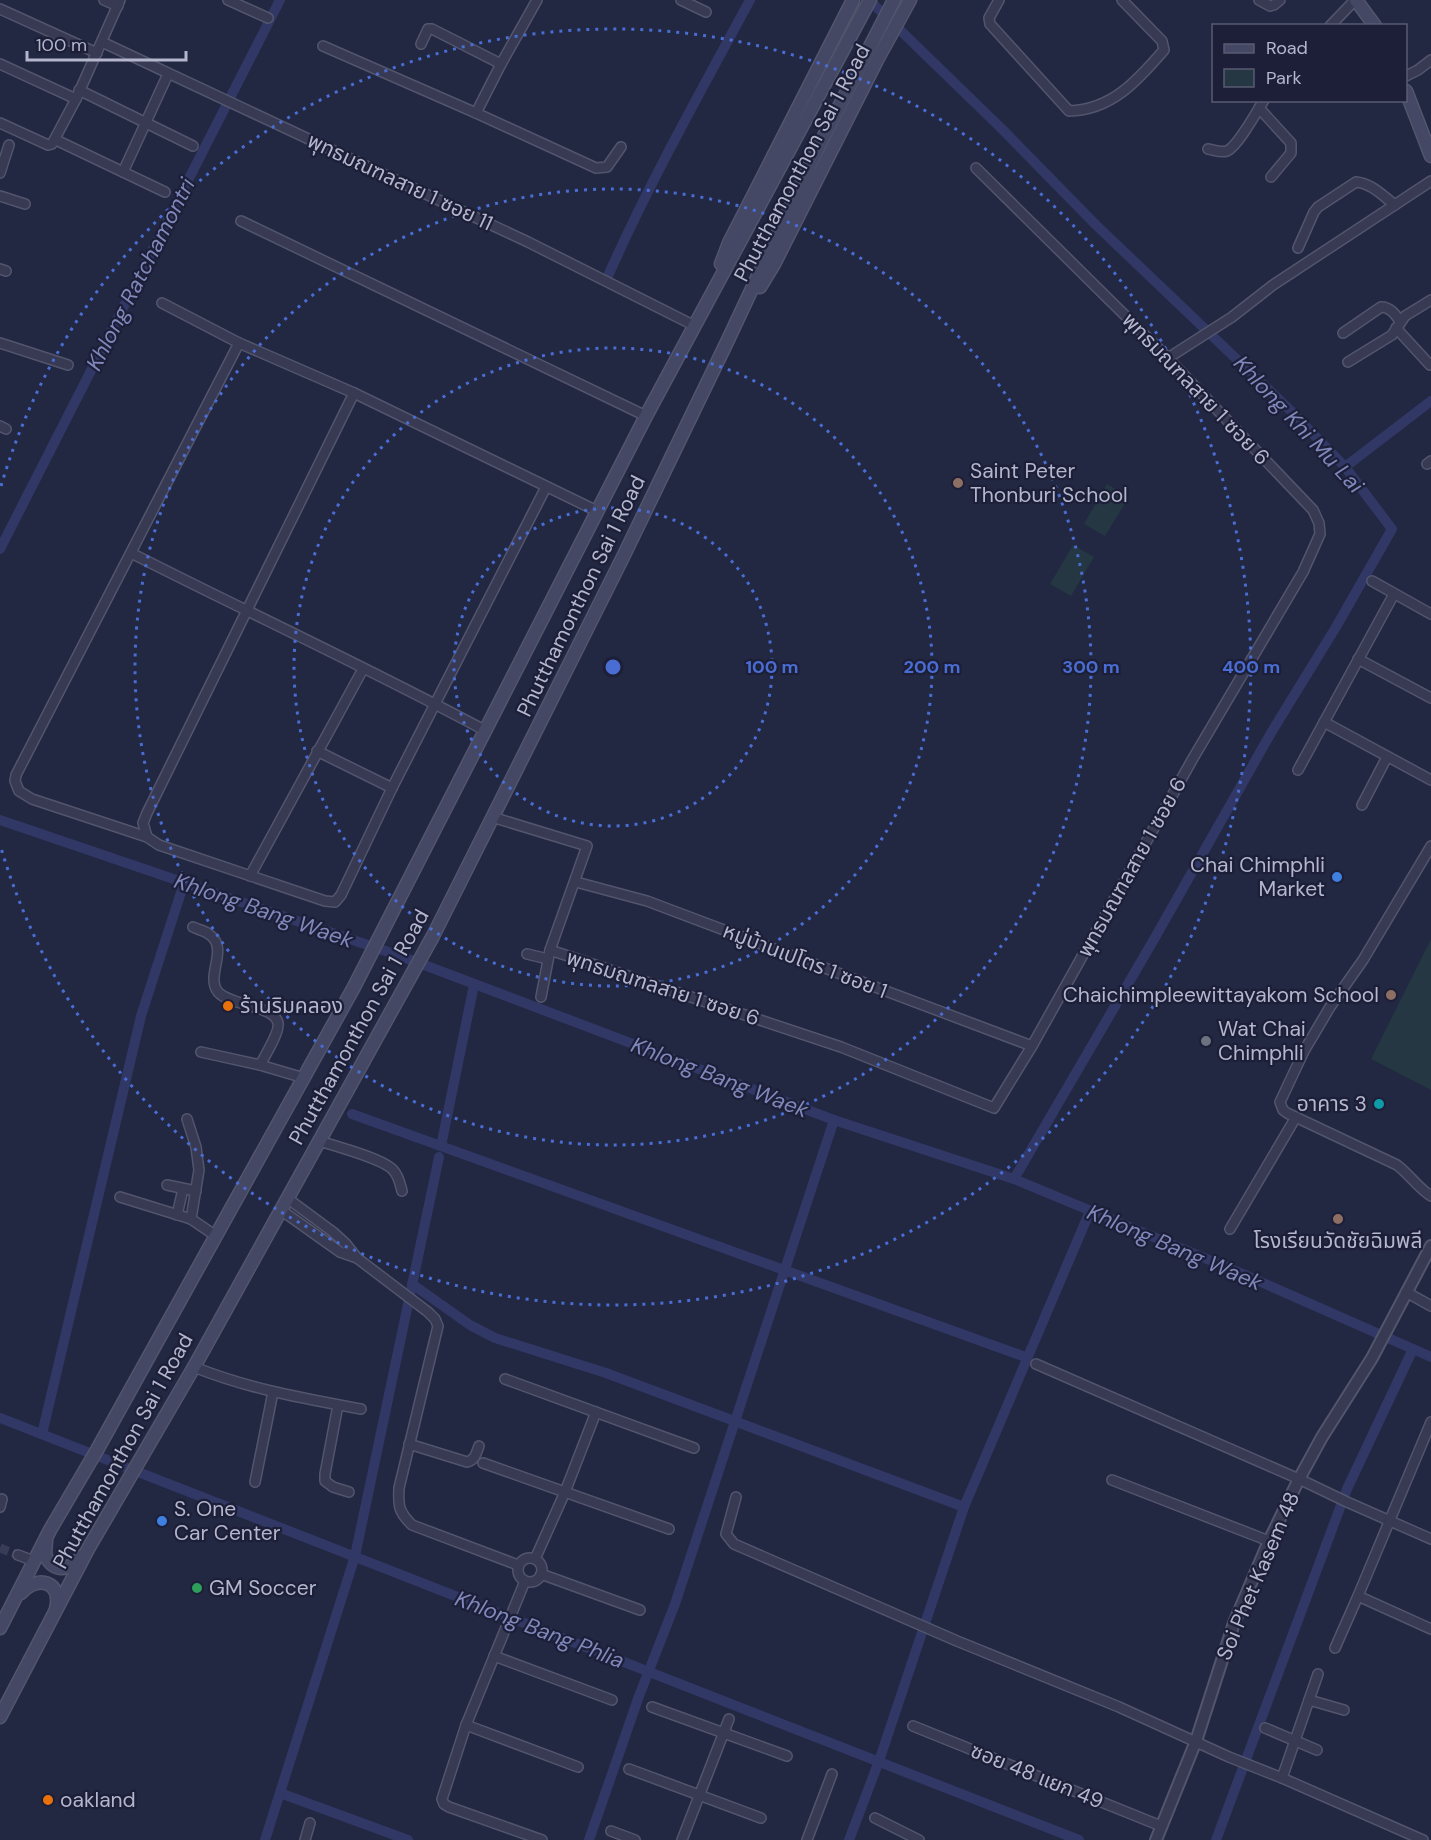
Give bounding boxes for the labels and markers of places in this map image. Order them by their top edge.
place label: Saint Peter Thonburi School [970,457,1128,509]
marker: Saint Peter Thonburi School [951,476,965,490]
centre of rings [603,657,623,677]
place label: Chai Chimphli Market [1190,851,1325,903]
marker: Chai Chimphli Market [1330,870,1344,884]
place label: Chaichimpleewittayakom School [1063,981,1379,1009]
marker: Chaichimpleewittayakom School [1384,988,1398,1002]
place label: ร้านริมคลอง [240,992,343,1020]
marker: ร้านริมคลอง [221,999,235,1013]
place label: Wat Chai Chimphli [1218,1015,1306,1067]
marker: Wat Chai Chimphli [1199,1034,1213,1048]
place label: อาคาร 3 [1297,1090,1367,1118]
marker: อาคาร 3 [1372,1097,1386,1111]
marker: โรงเรียนวัดชัยฉิมพลี [1331,1212,1345,1226]
place label: โรงเรียนวัดชัยฉิมพลี [1254,1227,1422,1255]
place label: S. One Car Center [174,1495,281,1547]
marker: S. One Car Center [155,1514,169,1528]
place label: GM Soccer [209,1574,317,1602]
marker: GM Soccer [190,1581,204,1595]
place label: oakland [60,1786,136,1814]
marker: oakland [41,1793,55,1807]

